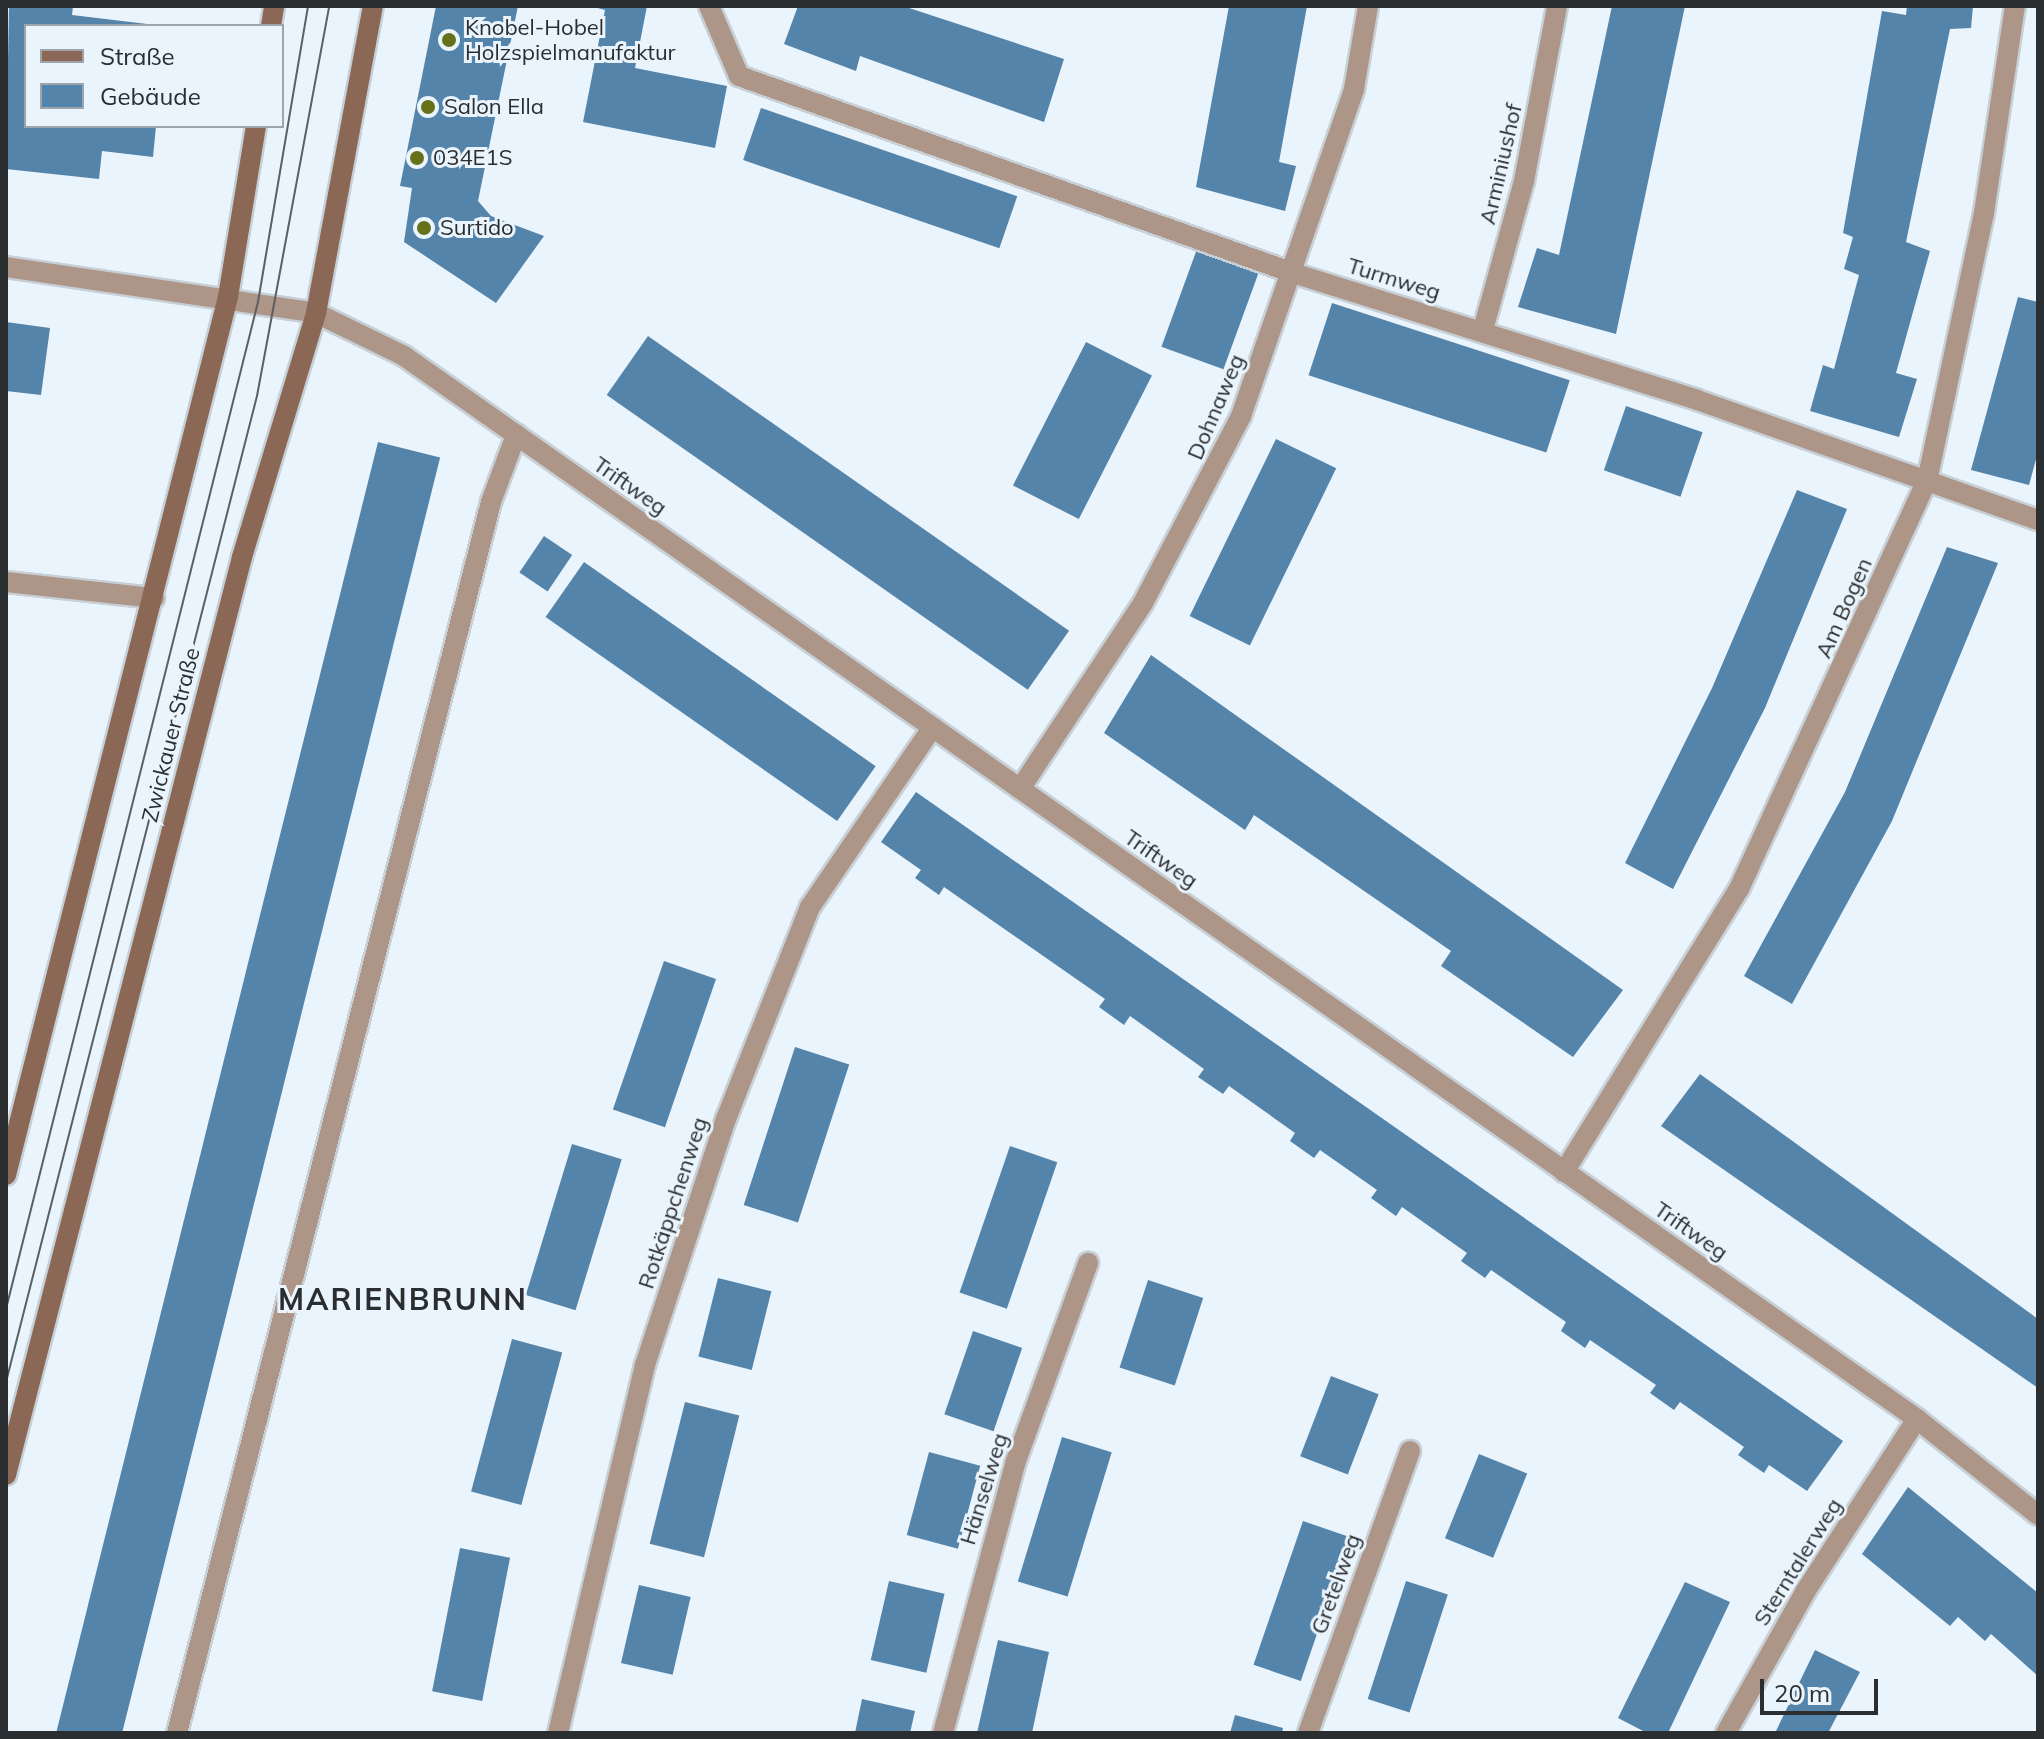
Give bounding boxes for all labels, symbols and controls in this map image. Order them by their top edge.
place label: Knobel-Hobel Holzspielmanufaktur [465,14,676,66]
legend [24,24,284,128]
marker: Knobel-Hobel Holzspielmanufaktur [440,31,458,49]
text: Straße [100,41,175,71]
text: Gebäude [100,81,201,111]
place label: Salon Ella [444,94,544,120]
marker: Salon Ella [419,98,437,116]
street label: Arminiushof [1474,101,1528,227]
place label: 034E1S [433,145,512,171]
marker: 034E1S [408,149,426,167]
place label: Surtido [440,215,514,241]
marker: Surtido [415,219,433,237]
street label: Turmweg [1344,252,1444,306]
street label: Dohnaweg [1182,350,1250,464]
street label: Triftweg [588,451,672,521]
street label: Am Bogen [1810,554,1878,662]
street label: Zwickauer Straße [137,645,205,825]
street label: Triftweg [1119,824,1203,894]
street label: Rotkäppchenweg [633,1114,713,1292]
street label: Triftweg [1649,1196,1733,1266]
district label: MARIENBRUNN [278,1281,528,1317]
street label: Hänselweg [955,1430,1013,1548]
street label: Sterntalerweg [1748,1494,1848,1630]
street label: Gretelweg [1306,1530,1366,1638]
scale bar [1764,1663,1882,1713]
text: 20 m [1774,1678,1830,1708]

